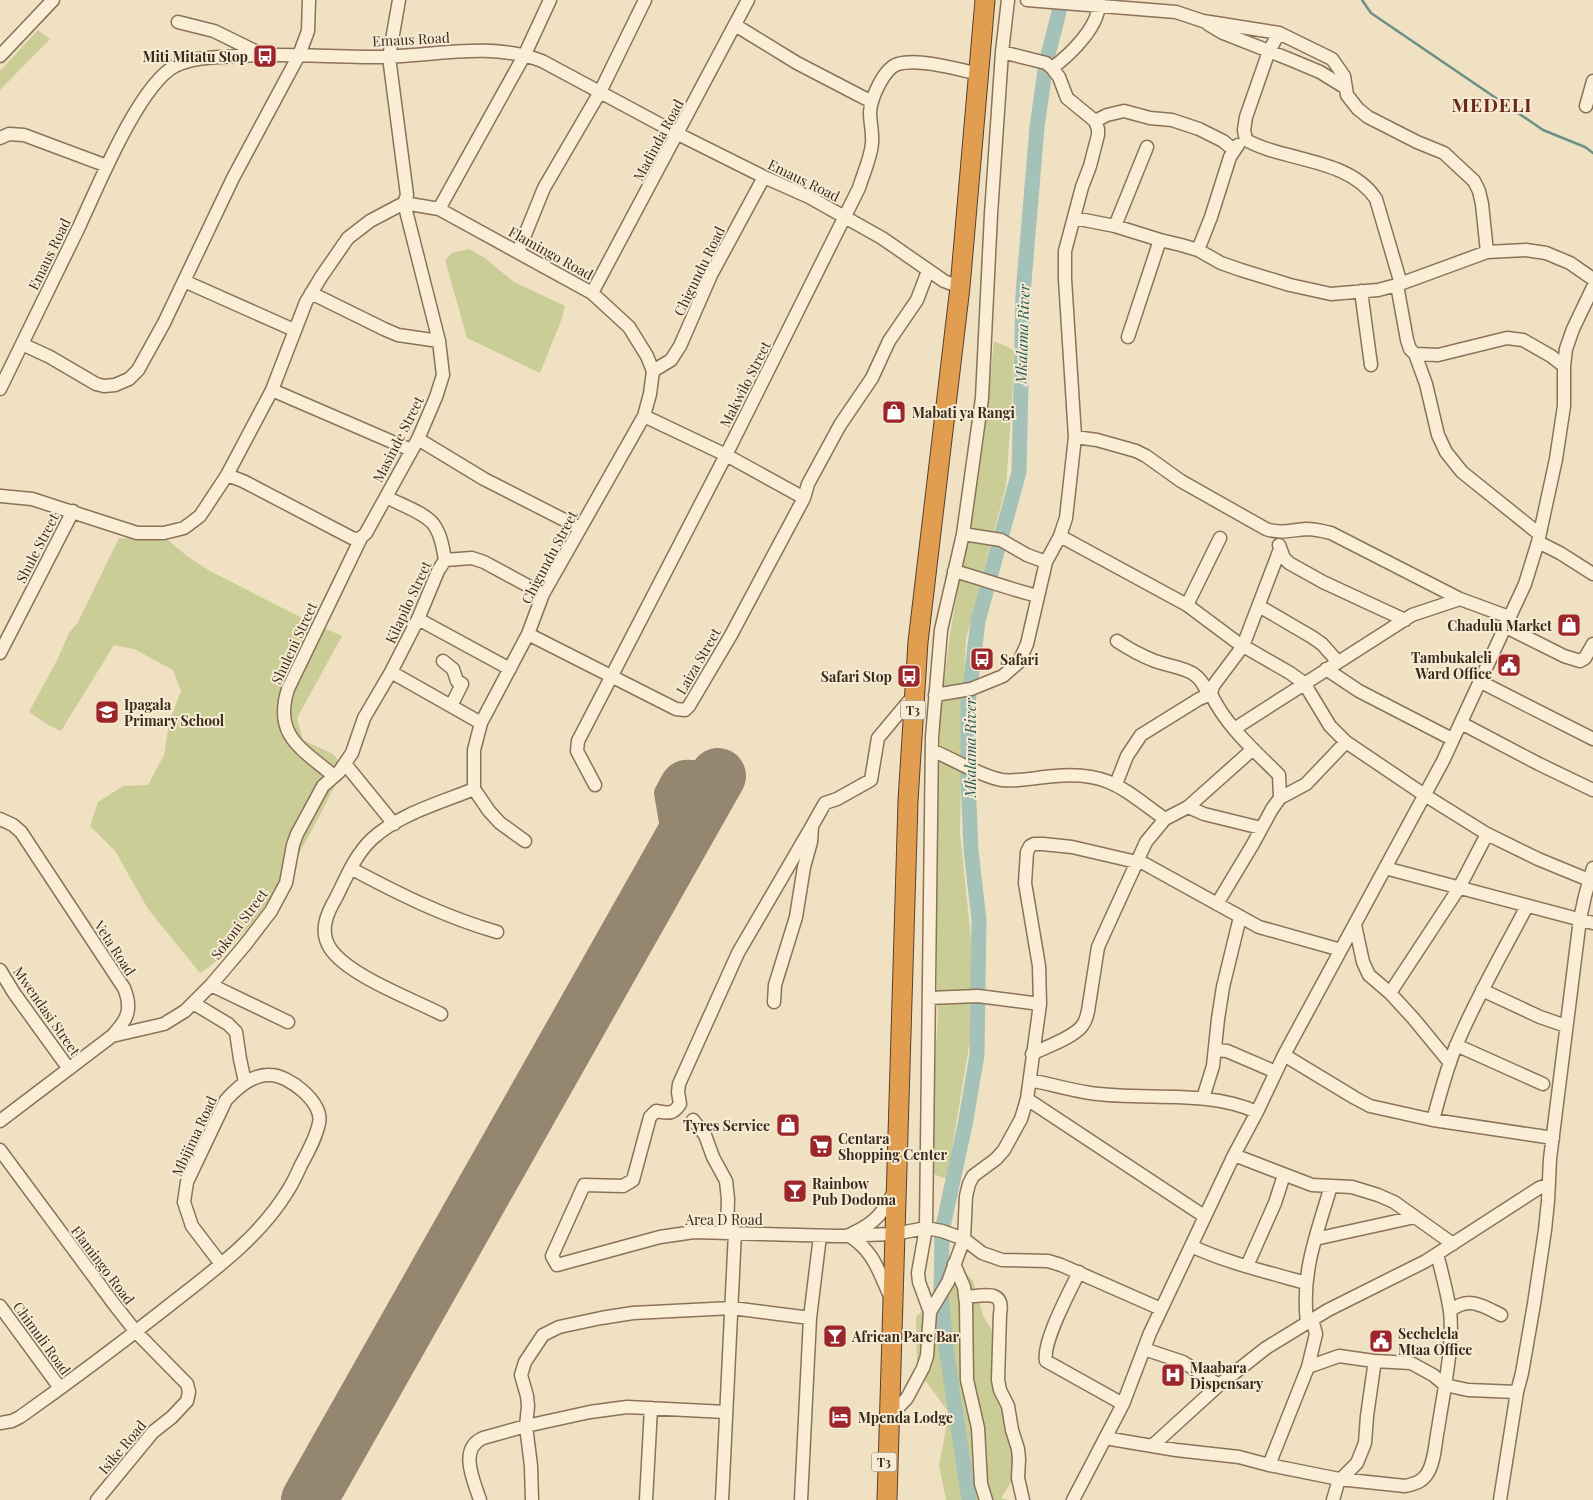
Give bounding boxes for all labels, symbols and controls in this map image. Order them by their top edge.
street label: Emaus Road [372,27,450,51]
bus stop icon: Miti Mitatu Stop [252,43,278,69]
place label: Miti Mitatu Stop [142,47,248,66]
district label: MEDELI [1451,91,1533,117]
street label: Madinda Road [628,96,688,184]
street label: Emaus Road [765,154,843,206]
street label: Emaus Road [23,215,75,293]
street label: Flamingo Road [505,222,597,284]
street label: Chigundu Road [669,223,729,319]
water label: Mkalama River [1010,283,1034,385]
street label: Makwilo Street [715,337,775,430]
street label: Masinde Street [368,392,428,485]
shop icon: Mabati ya Rangi [881,399,907,425]
place label: Mabati ya Rangi [912,403,1016,422]
street label: Chigundu Street [516,506,582,607]
street label: Shule Street [11,509,63,586]
street label: Kilapilo Street [381,557,436,646]
street label: Shuleni Street [267,598,322,687]
shop icon: Chadulu Market [1556,612,1582,638]
place label: Chadulu Market [1447,616,1552,635]
street label: Laiza Street [671,623,725,698]
bus stop icon: Safari [969,646,995,672]
place label: Tambukaleli Ward Office [1411,648,1493,683]
place label: Safari [1000,650,1039,669]
public building icon: Tambukaleli Ward Office [1496,652,1522,678]
bus stop icon: Safari Stop [896,663,922,689]
place label: Safari Stop [821,667,892,686]
place label: Ipagala Primary School [124,695,225,730]
water label: Mkalama River [960,698,980,799]
school or university icon: Ipagala Primary School [94,699,120,725]
road number: T3 [900,700,926,720]
street label: Sokoni Street [206,884,272,963]
street label: Veta Road [90,916,140,979]
street label: Mwendasi Street [9,963,85,1060]
street label: Mbijima Road [167,1093,221,1179]
shop icon: Tyres Service [775,1112,801,1138]
place label: Tyres Service [683,1116,770,1135]
place label: Centara Shopping Center [838,1129,948,1164]
supermarket icon: Centara Shopping Center [808,1133,834,1159]
place label: Rainbow Pub Dodoma [812,1174,897,1209]
bar icon: Rainbow Pub Dodoma [782,1178,808,1204]
street label: Area D Road [684,1210,763,1229]
street label: Flamingo Road [67,1222,139,1308]
street label: Chimuli Road [9,1298,75,1378]
bar icon: African Parc Bar [822,1323,848,1349]
place label: Sechelela Mtaa Office [1398,1324,1472,1359]
place label: African Parc Bar [851,1327,960,1346]
public building icon: Sechelela Mtaa Office [1368,1328,1394,1354]
place label: Maabara Dispensary [1190,1358,1264,1393]
hospital icon: Maabara Dispensary [1160,1362,1186,1388]
hotel icon: Mpenda Lodge [827,1404,853,1430]
place label: Mpenda Lodge [858,1408,953,1427]
street label: Isike Road [94,1416,150,1478]
road number: T3 [872,1452,896,1471]

